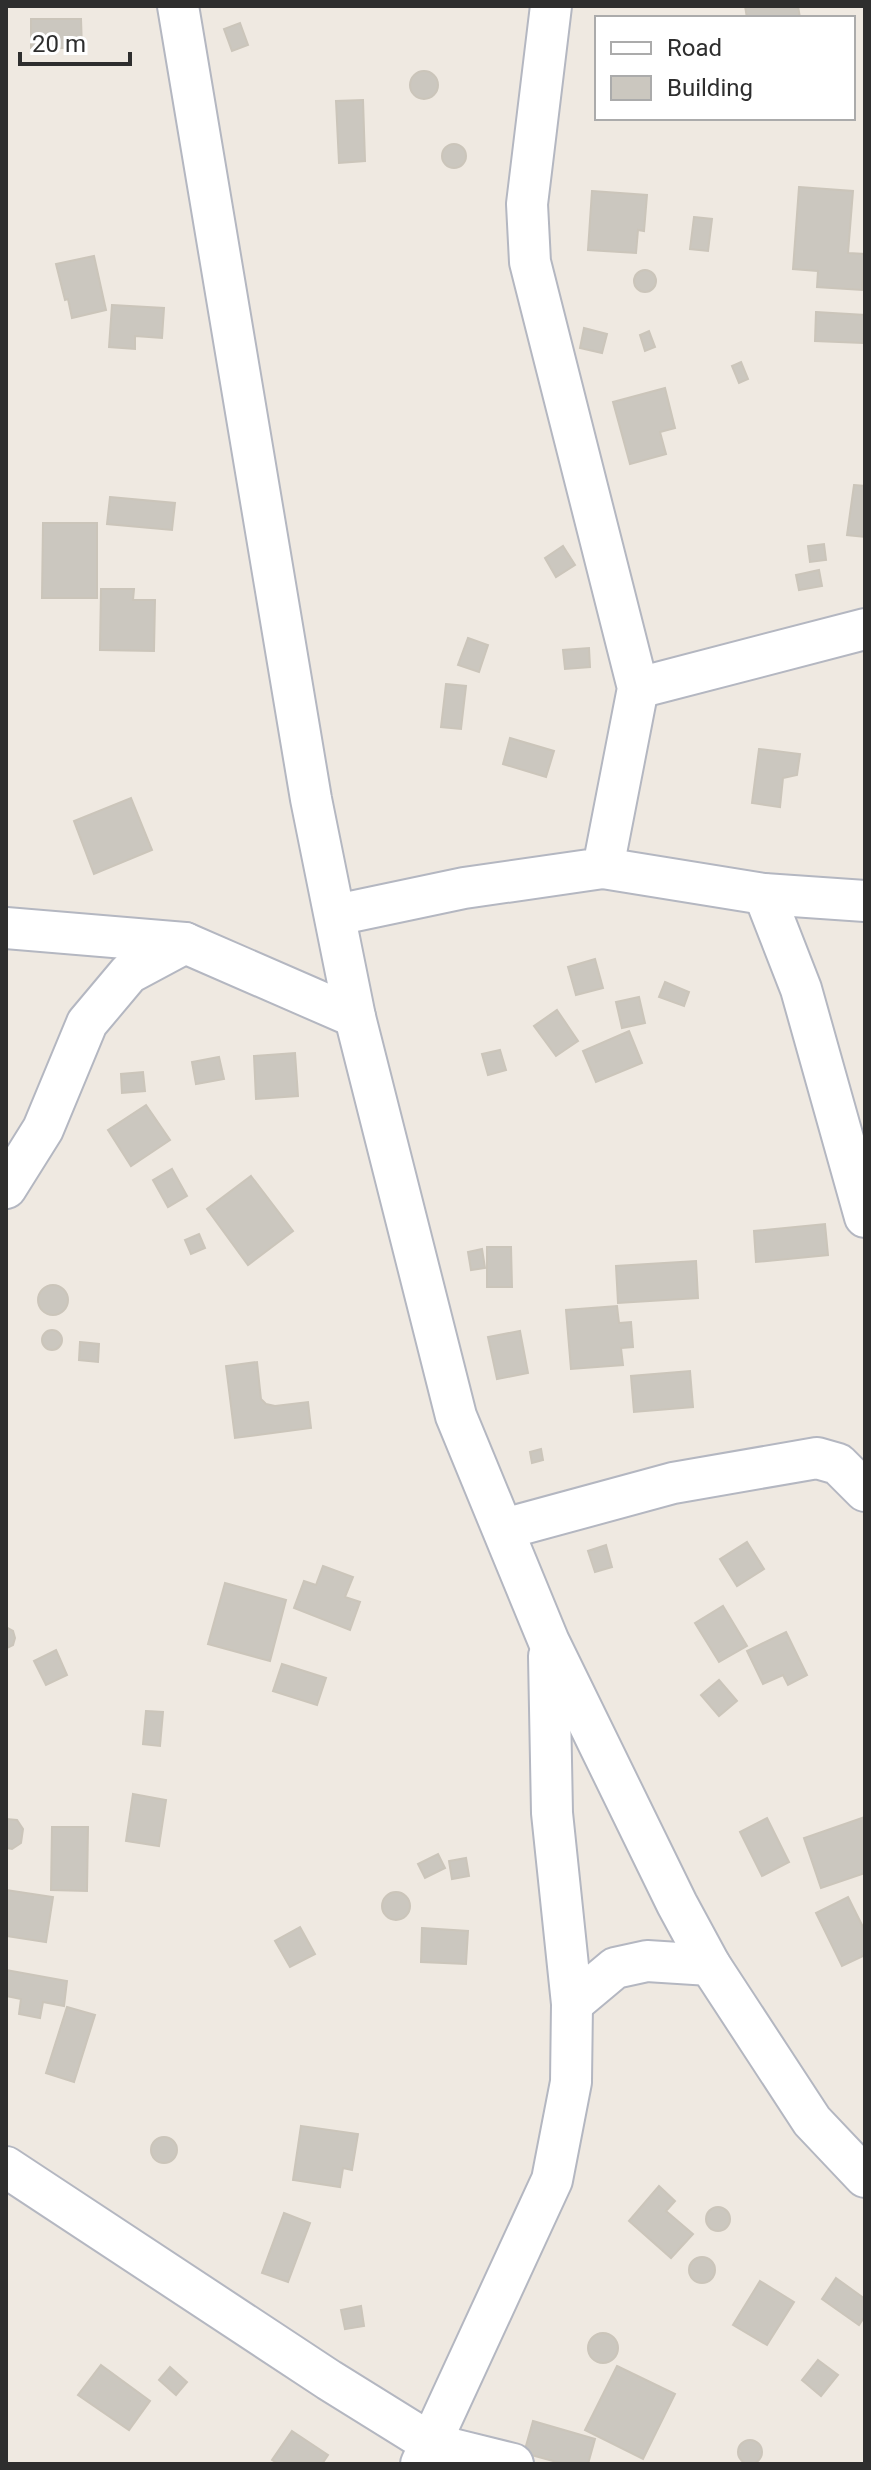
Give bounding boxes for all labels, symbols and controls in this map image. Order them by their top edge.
scale bar [20,16,130,66]
legend [595,16,855,120]
text: 20 m [32,30,86,58]
text: Road [667,34,722,62]
text: Building [667,74,753,102]

